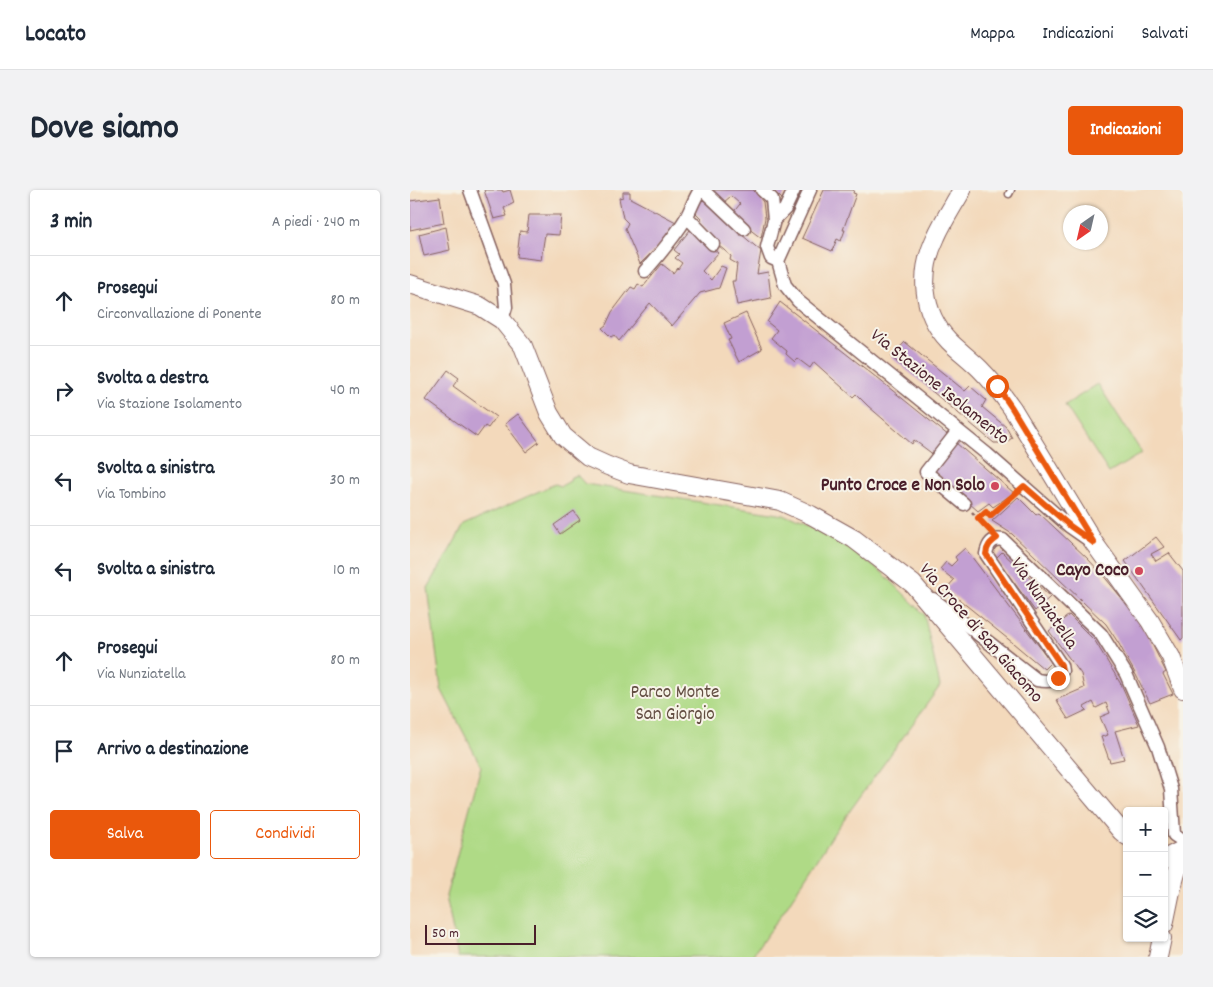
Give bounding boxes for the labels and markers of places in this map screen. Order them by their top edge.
place label: Punto Croce e Non Solo [821,473,986,500]
marker: Punto Croce e Non Solo [989,480,1001,492]
place label: Cayo Coco [1056,558,1130,585]
marker: Cayo Coco [1133,565,1145,577]

